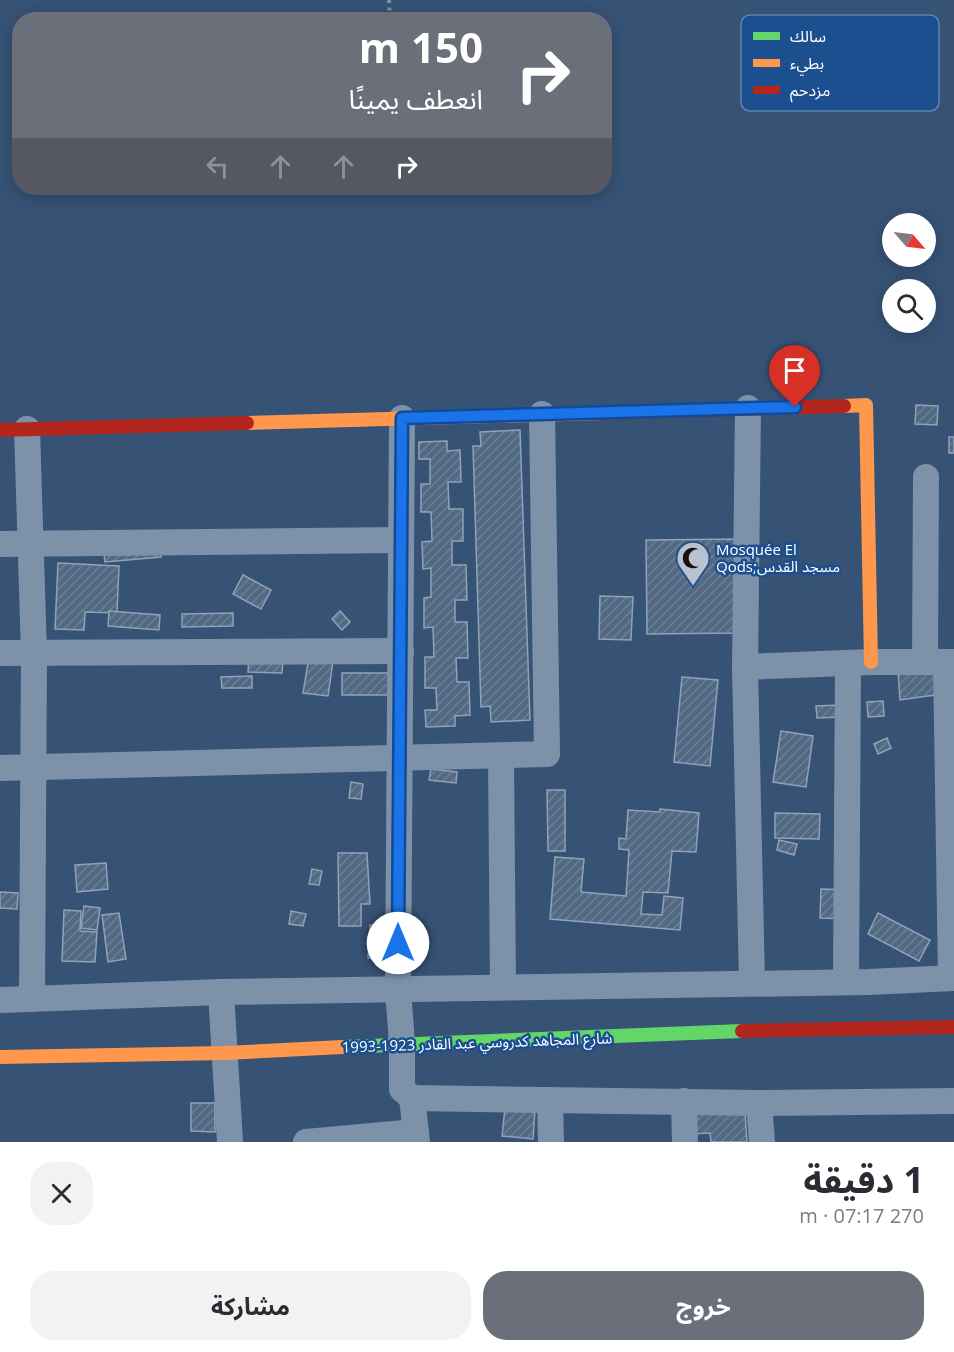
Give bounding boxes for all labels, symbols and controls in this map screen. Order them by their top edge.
legend [741,15,939,111]
text: 150 m [359,18,483,75]
text: سالك [790,25,826,47]
icon: right [504,36,582,114]
text: بطيء [790,52,824,76]
text: مزدحم [790,79,830,103]
text: انعطف يمينًا [349,80,483,117]
icon: left [201,150,234,183]
icon: ahead [264,150,297,183]
icon: ahead [327,150,360,183]
icon: right [390,150,423,183]
north arrow [882,213,936,267]
map controls [882,213,936,333]
button: search [882,279,936,333]
pin [769,345,820,407]
icon: arrive [778,354,811,387]
place label: Mosquée El Qods;مسجد القدس [716,539,840,576]
mosque icon: Mosquée El Qods;مسجد القدس [675,540,711,587]
position arrow [366,911,430,975]
street label: شارع المجاهد كدروسي عبد القادر 1923-1993 [341,1027,613,1060]
text: 1 دقيقة [803,1155,924,1204]
button: close [30,1162,93,1225]
text: 270 m · 07:17 [799,1202,924,1229]
button: مشاركة [30,1271,471,1340]
button: خروج [483,1271,924,1340]

